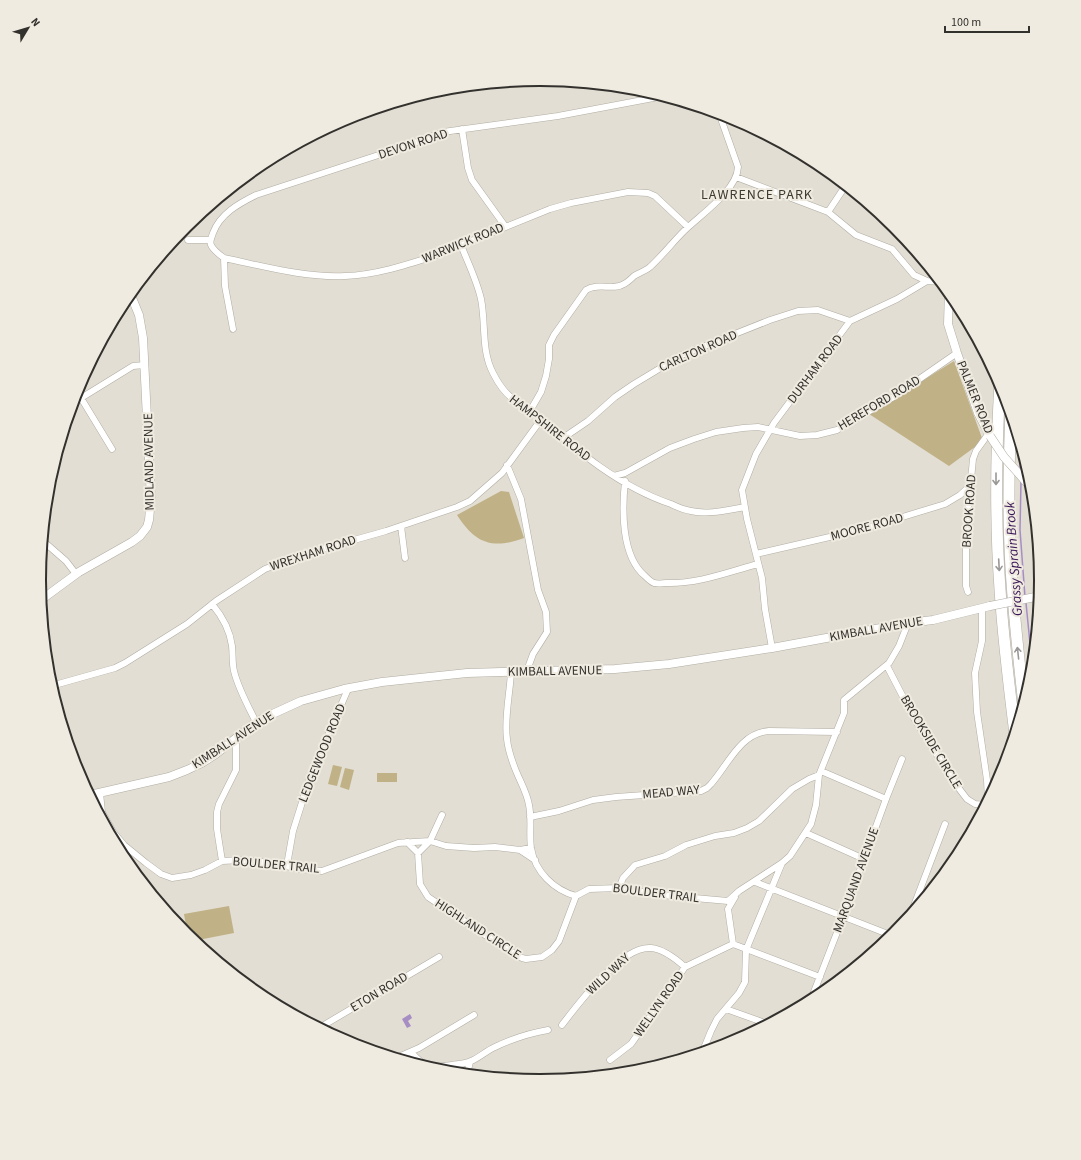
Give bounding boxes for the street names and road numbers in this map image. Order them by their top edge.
street label: DEVON ROAD [376,124,450,164]
street label: WARWICK ROAD [419,218,507,268]
street label: CARLTON ROAD [656,326,740,376]
street label: DURHAM ROAD [783,331,847,407]
street label: PALMER ROAD [952,358,998,436]
street label: HEREFORD ROAD [834,371,924,435]
street label: HAMPSHIRE ROAD [506,390,594,466]
street label: MIDLAND AVENUE [139,413,159,511]
street label: BROOK ROAD [957,474,981,548]
street label: MOORE ROAD [829,509,905,545]
street label: WREXHAM ROAD [268,531,358,575]
street label: KIMBALL AVENUE [828,612,924,646]
street label: KIMBALL AVENUE [508,661,602,681]
street label: BROOKSIDE CIRCLE [896,692,966,792]
street label: LEDGEWOOD ROAD [294,701,350,805]
street label: KIMBALL AVENUE [189,707,278,773]
street label: MEAD WAY [642,780,701,803]
street label: MARQUAND AVENUE [829,825,883,935]
street label: BOULDER TRAIL [232,852,320,878]
street label: BOULDER TRAIL [612,879,700,907]
street label: HIGHLAND CIRCLE [431,894,525,964]
street label: WILD WAY [582,949,634,999]
street label: WELLYN ROAD [630,967,688,1041]
street label: ETON ROAD [347,968,411,1016]

